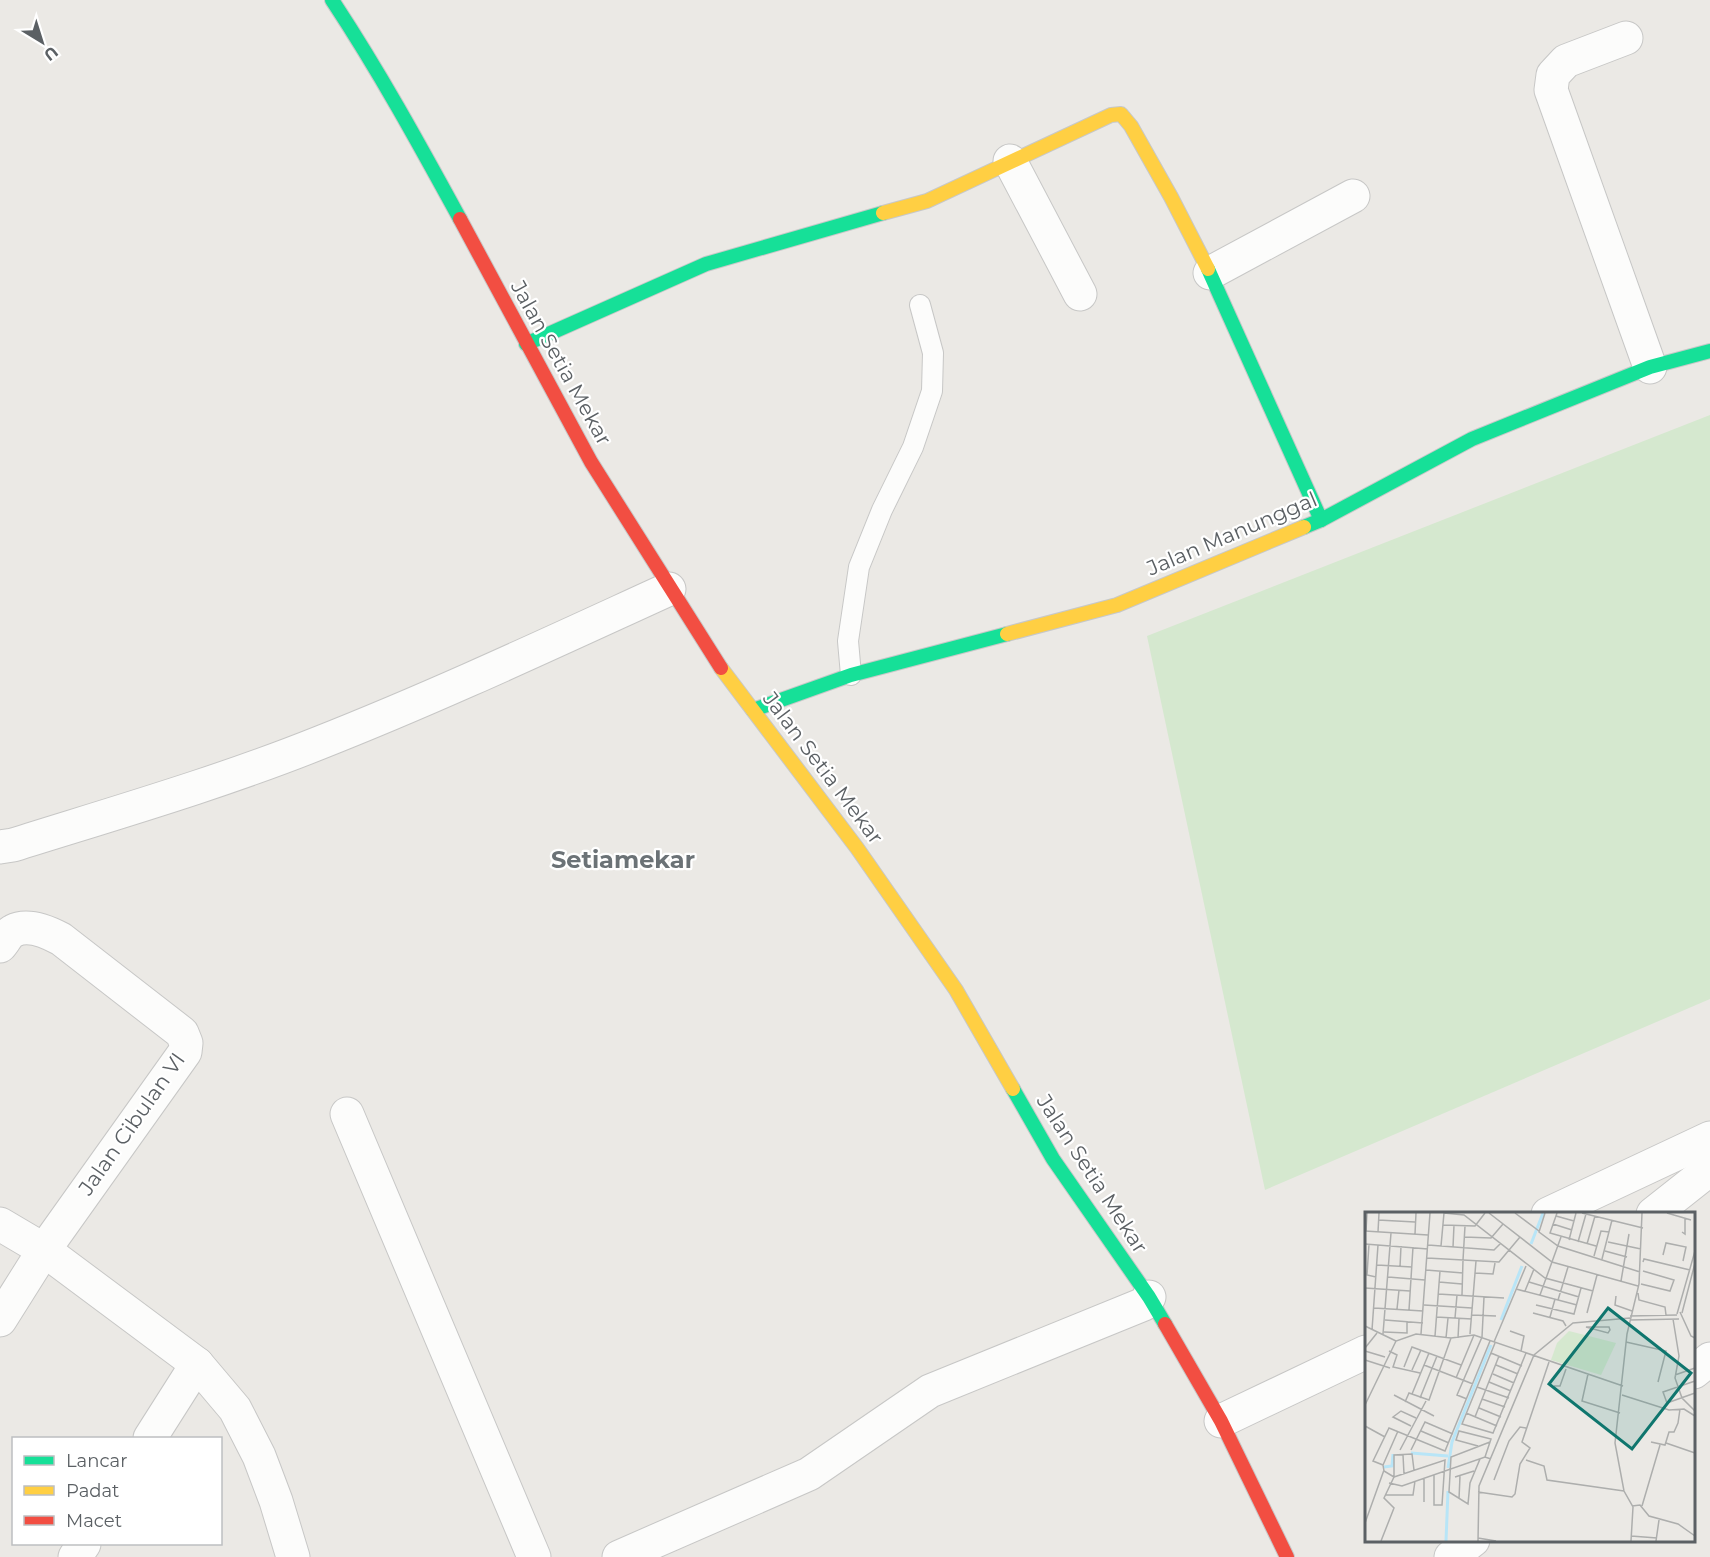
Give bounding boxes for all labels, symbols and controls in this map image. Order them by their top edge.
north arrow [12,12,72,72]
text: U [40,42,62,65]
street label: Jalan Setia Mekar [505,275,617,449]
street label: Jalan Manunggal [1142,486,1321,581]
street label: Jalan Setia Mekar [757,686,889,849]
district label: Setiamekar [551,845,695,874]
street label: Jalan Cibulan VI [73,1048,190,1200]
street label: Jalan Setia Mekar [1031,1089,1153,1258]
inset map [1365,1212,1695,1542]
legend [12,1437,222,1545]
text: Lancar [66,1450,127,1472]
text: Padat [66,1480,119,1502]
text: Macet [66,1510,122,1532]

